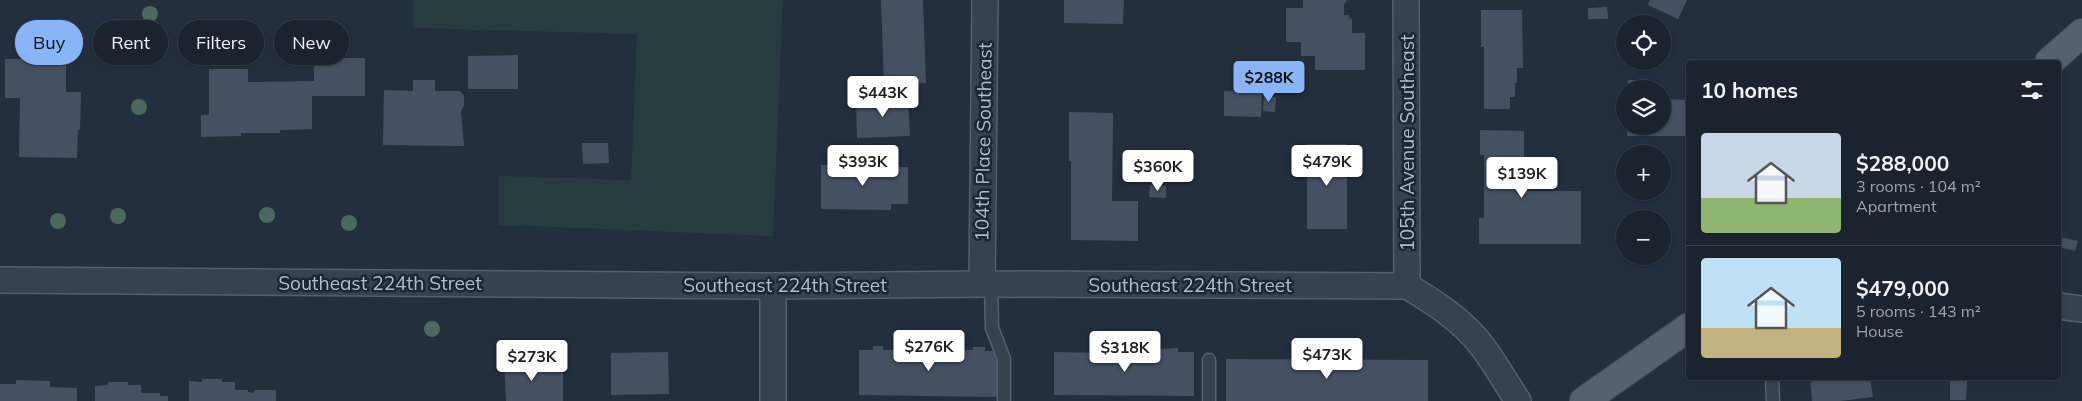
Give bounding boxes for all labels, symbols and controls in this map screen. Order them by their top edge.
map controls [1616,15,1671,265]
button: locate [1616,15,1671,70]
chip: Buy [15,20,83,65]
chip: Rent [93,20,168,65]
chip: Filters [178,20,264,65]
chip: New [274,20,349,65]
street label: 105th Avenue Southeast [1395,34,1419,252]
street label: 104th Place Southeast [969,42,997,242]
pin: $288K [1234,61,1304,103]
text: $288K [1244,67,1294,87]
pin: $443K [848,76,918,118]
icon: filters [2018,76,2046,104]
text: 10 homes [1701,77,1798,103]
button: layers [1616,80,1671,135]
text: $443K [858,82,908,102]
pin: $393K [828,144,898,187]
pin: $479K [1292,144,1362,187]
button: + [1616,145,1671,200]
pin: $360K [1123,150,1193,192]
text: $288,000 [1856,150,1949,176]
text: $393K [838,151,888,171]
text: $479K [1302,151,1352,171]
icon: home [1741,153,1801,213]
text: $360K [1133,156,1183,176]
pin: $139K [1487,156,1557,199]
text: $139K [1497,163,1547,183]
text: 3 rooms · 104 m² [1856,176,1981,196]
text: Apartment [1856,196,1937,216]
button: − [1616,210,1671,265]
street label: Southeast 224th Street [278,271,482,295]
street label: Southeast 224th Street [683,273,887,297]
street label: Southeast 224th Street [1088,273,1292,297]
text: $479,000 [1856,275,1949,301]
icon: home [1741,278,1801,338]
text: 5 rooms · 143 m² [1856,301,1981,321]
text: House [1856,321,1903,341]
pin: $276K [894,330,964,372]
pin: $318K [1090,330,1160,373]
text: $276K [904,336,954,356]
text: $318K [1100,337,1150,357]
pin: $473K [1292,338,1362,380]
pin: $273K [497,340,567,382]
text: $473K [1302,344,1352,364]
text: $273K [507,346,557,366]

